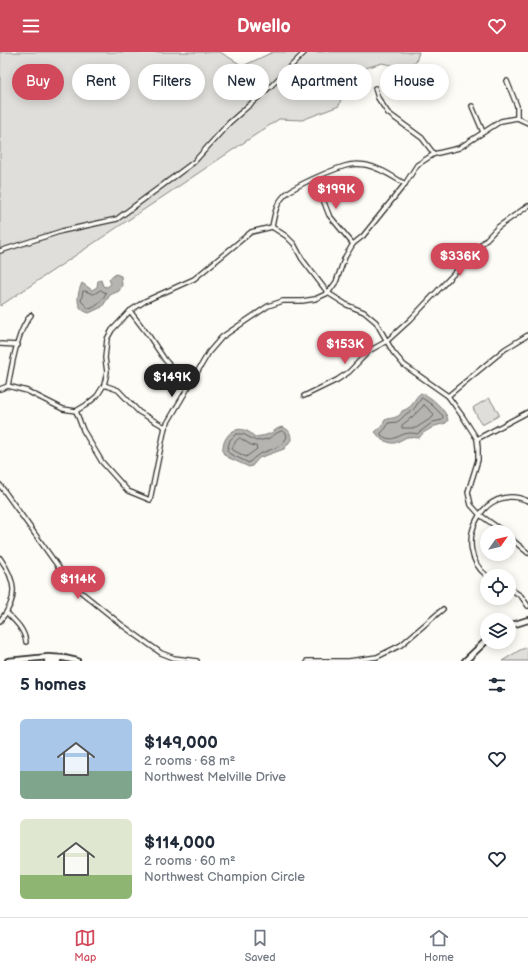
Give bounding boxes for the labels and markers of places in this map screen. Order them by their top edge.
pin: $199K [308,176,364,210]
pin: $336K [432,243,488,277]
pin: $153K [317,331,373,365]
pin: $149K [144,364,200,398]
pin: $114K [50,566,106,600]

